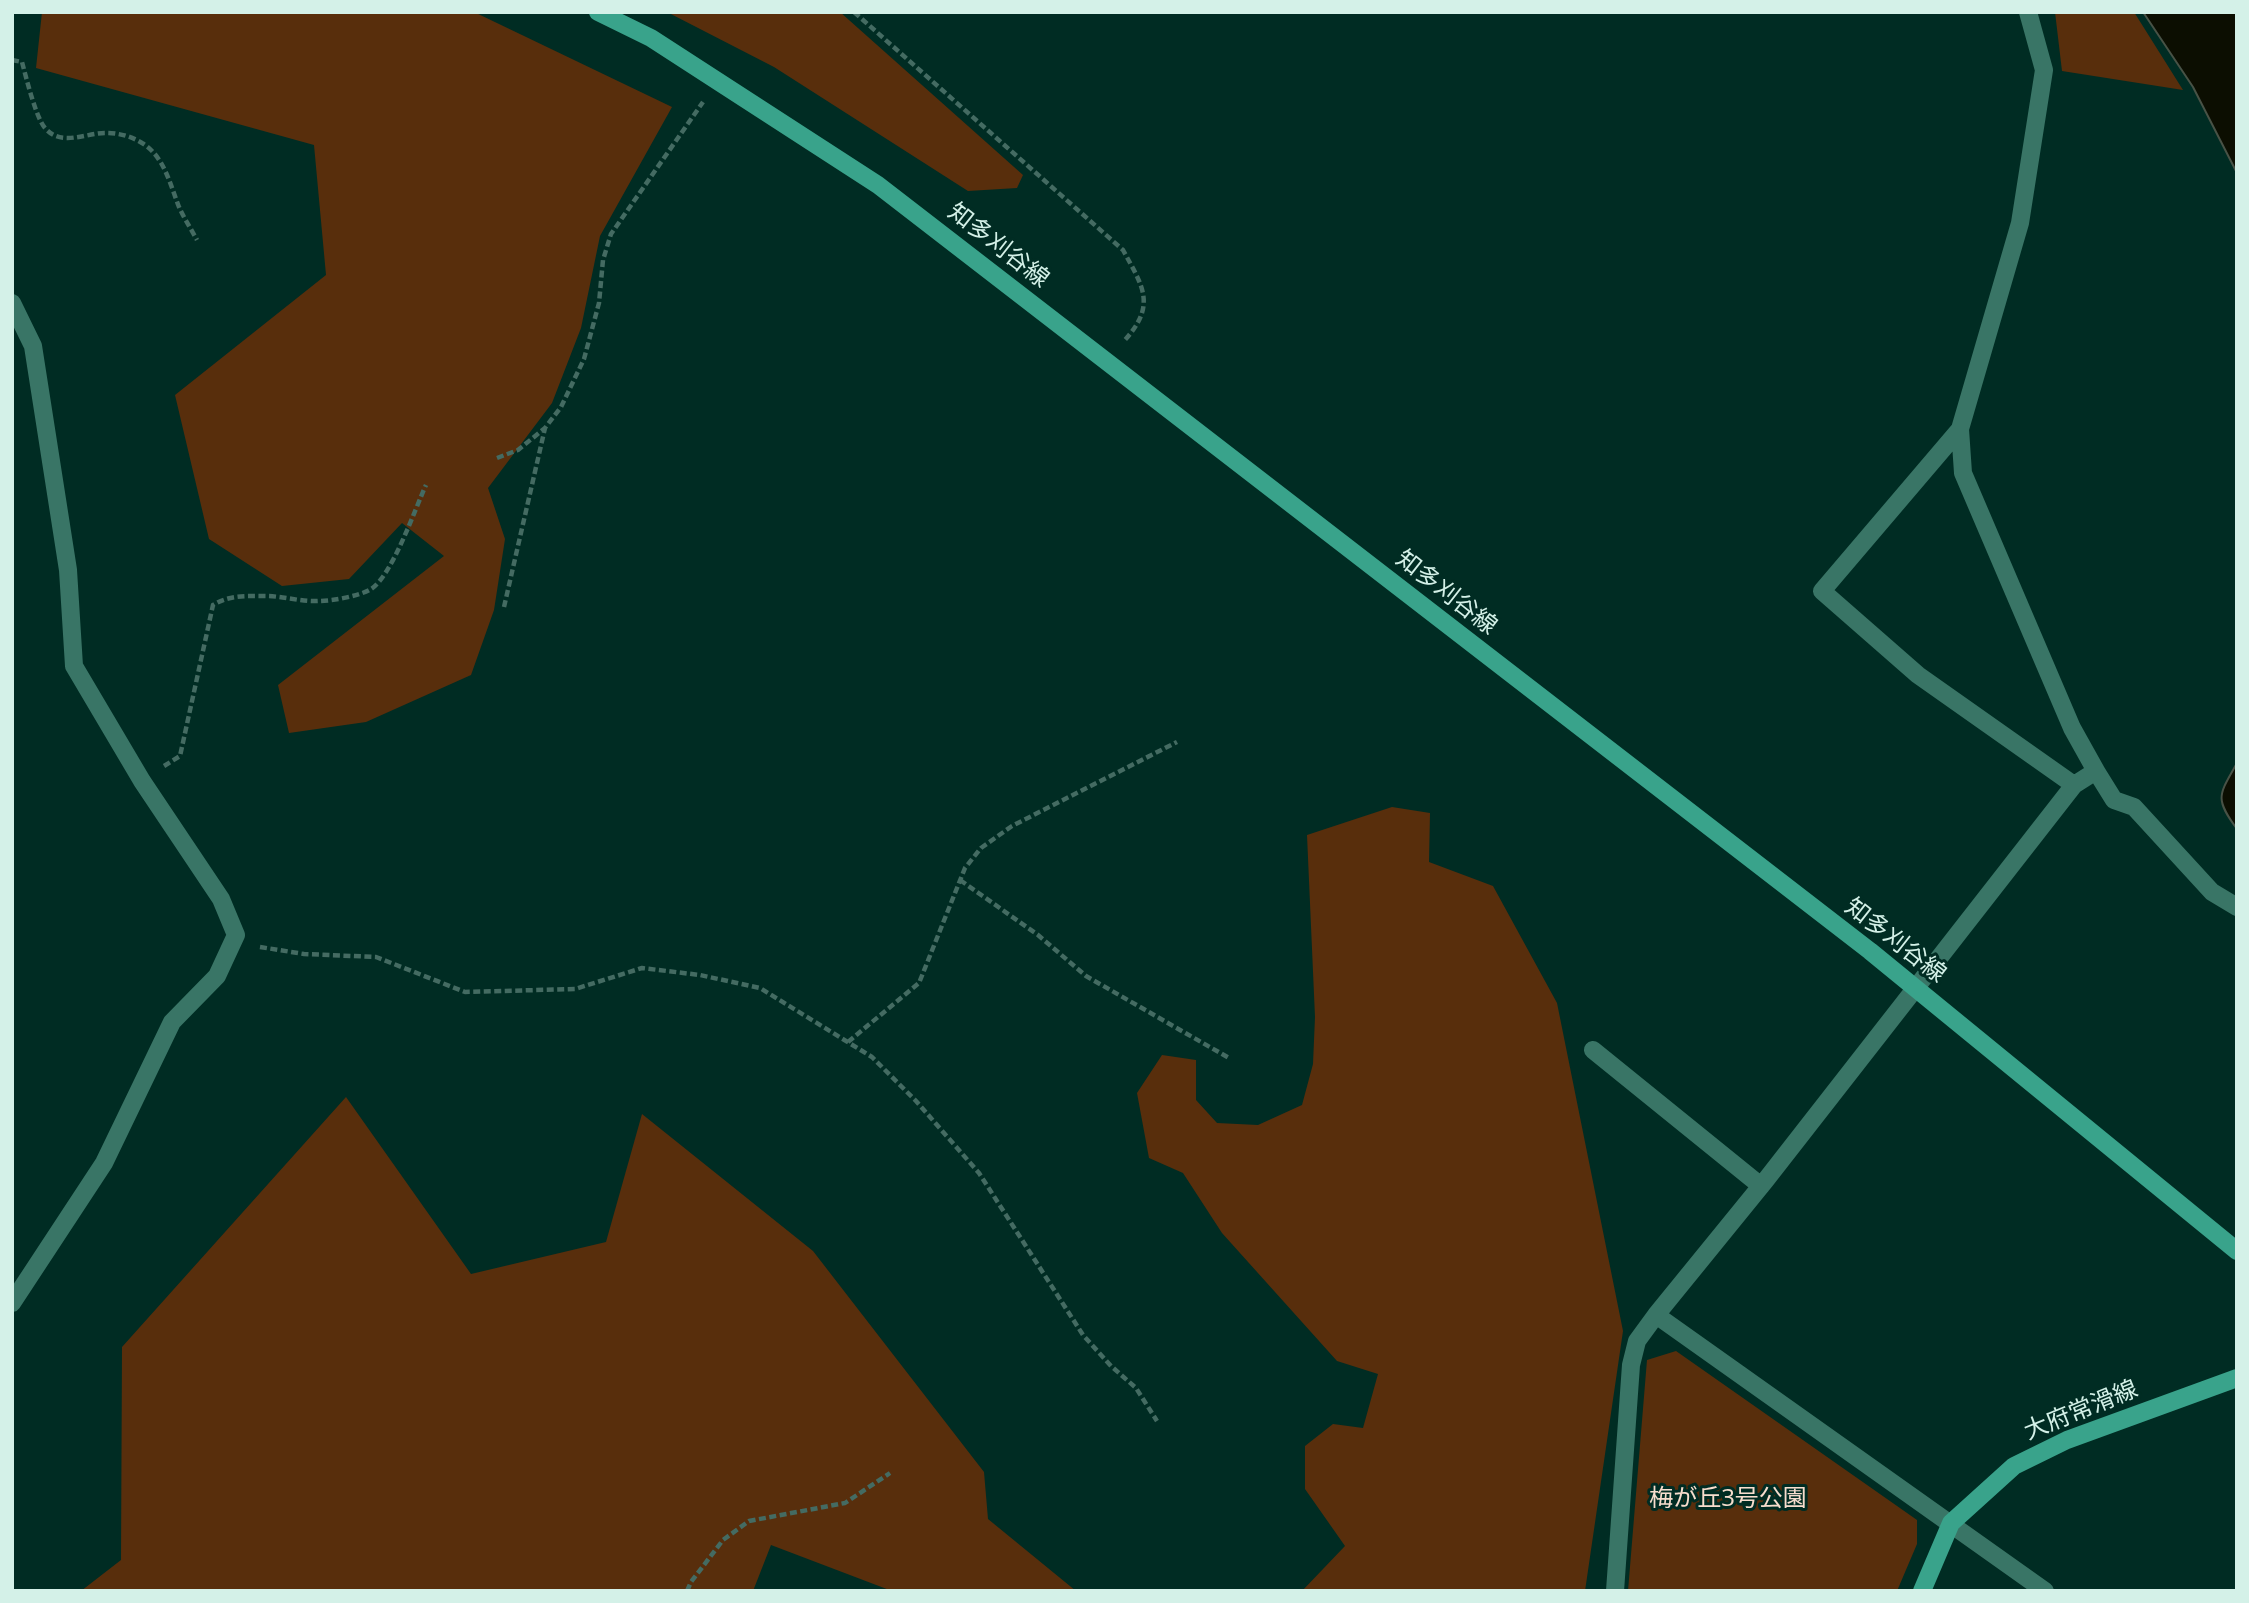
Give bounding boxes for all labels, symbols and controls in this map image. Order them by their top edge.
street label: 知多刈谷線 [942,198,1054,294]
street label: 知多刈谷線 [1390,545,1502,641]
street label: 知多刈谷線 [1839,893,1951,989]
street label: 大府常滑線 [2020,1375,2142,1447]
park label: 梅が丘3号公園 [1649,1485,1807,1513]

